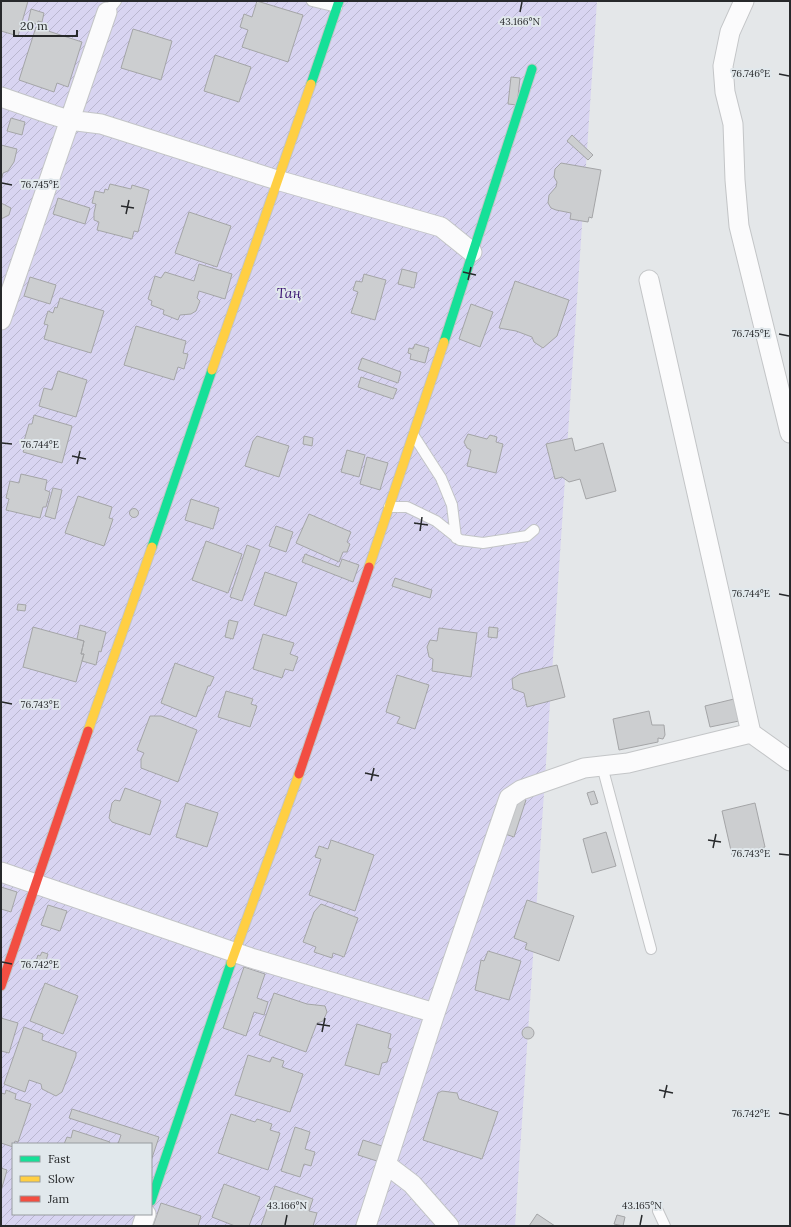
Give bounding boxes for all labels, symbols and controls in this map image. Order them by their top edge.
scale bar [14,12,77,38]
text: 43.166°N [500,15,541,28]
text: 20 m [20,18,48,33]
text: 76.746°E [732,67,770,80]
text: 76.745°E [21,178,59,191]
park label: Таң [277,284,302,302]
text: 76.745°E [732,327,770,340]
text: 76.744°E [21,438,59,451]
text: 76.744°E [732,587,770,600]
text: 76.743°E [21,698,59,711]
text: 76.743°E [732,847,770,860]
text: 76.742°E [21,958,59,971]
text: 76.742°E [732,1107,770,1120]
legend [12,1143,152,1215]
text: Fast [48,1151,71,1166]
text: Slow [48,1171,75,1186]
text: Jam [47,1191,69,1206]
text: 43.166°N [267,1199,308,1212]
text: 43.165°N [622,1199,662,1212]

